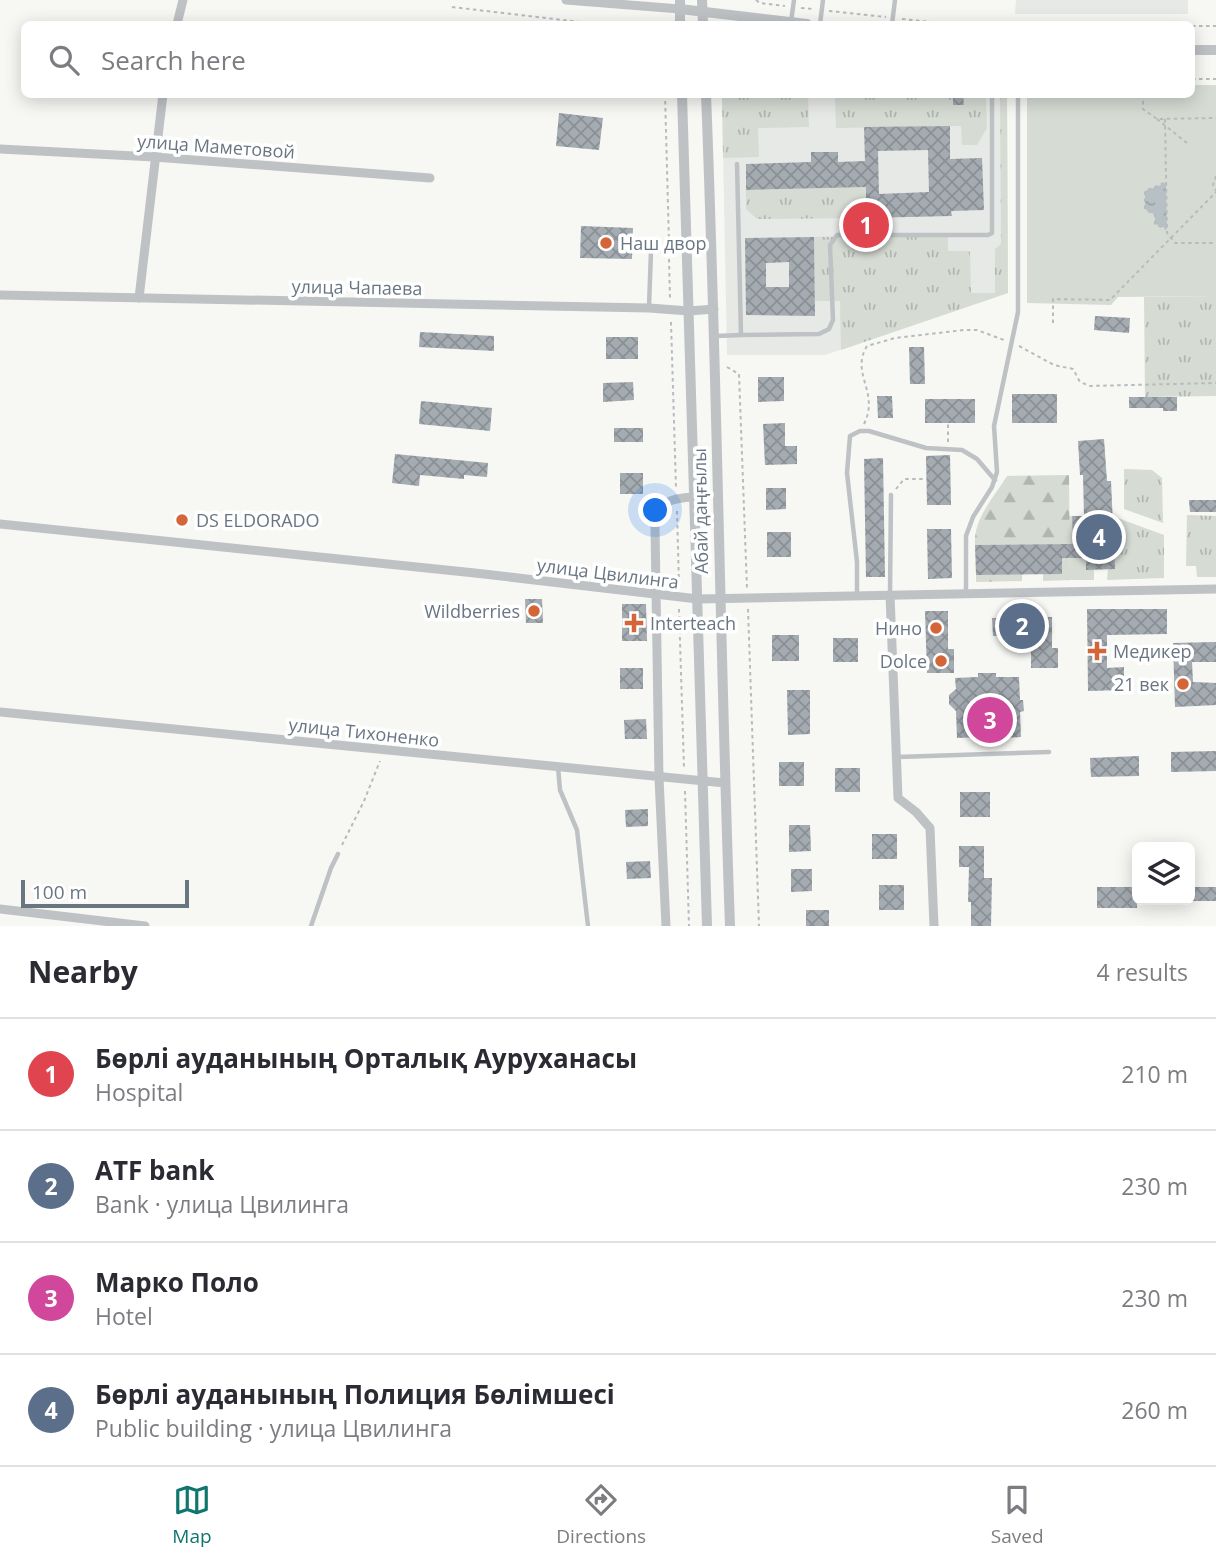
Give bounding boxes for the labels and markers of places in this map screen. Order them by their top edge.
pin: 1 [843,199,889,251]
place label: Наш двор [620,231,706,255]
marker: Наш двор [598,235,614,251]
place label: DS ELDORADO [196,508,320,532]
pin: 4 [1076,511,1122,563]
marker: DS ELDORADO [174,512,190,528]
place label: Wildberries [424,599,520,623]
pin: 2 [999,600,1045,652]
marker: Wildberries [526,603,542,619]
place label: Interteach [650,611,736,635]
marker: Interteach [624,613,644,633]
place label: Нино [875,616,922,640]
marker: Нино [928,620,944,636]
place label: Медикер [1113,639,1192,663]
marker: Медикер [1087,641,1107,661]
place label: Dolce [880,649,927,673]
marker: Dolce [933,653,949,669]
place label: 21 век [1114,672,1170,696]
marker: 21 век [1175,676,1191,692]
pin: 3 [967,694,1013,746]

